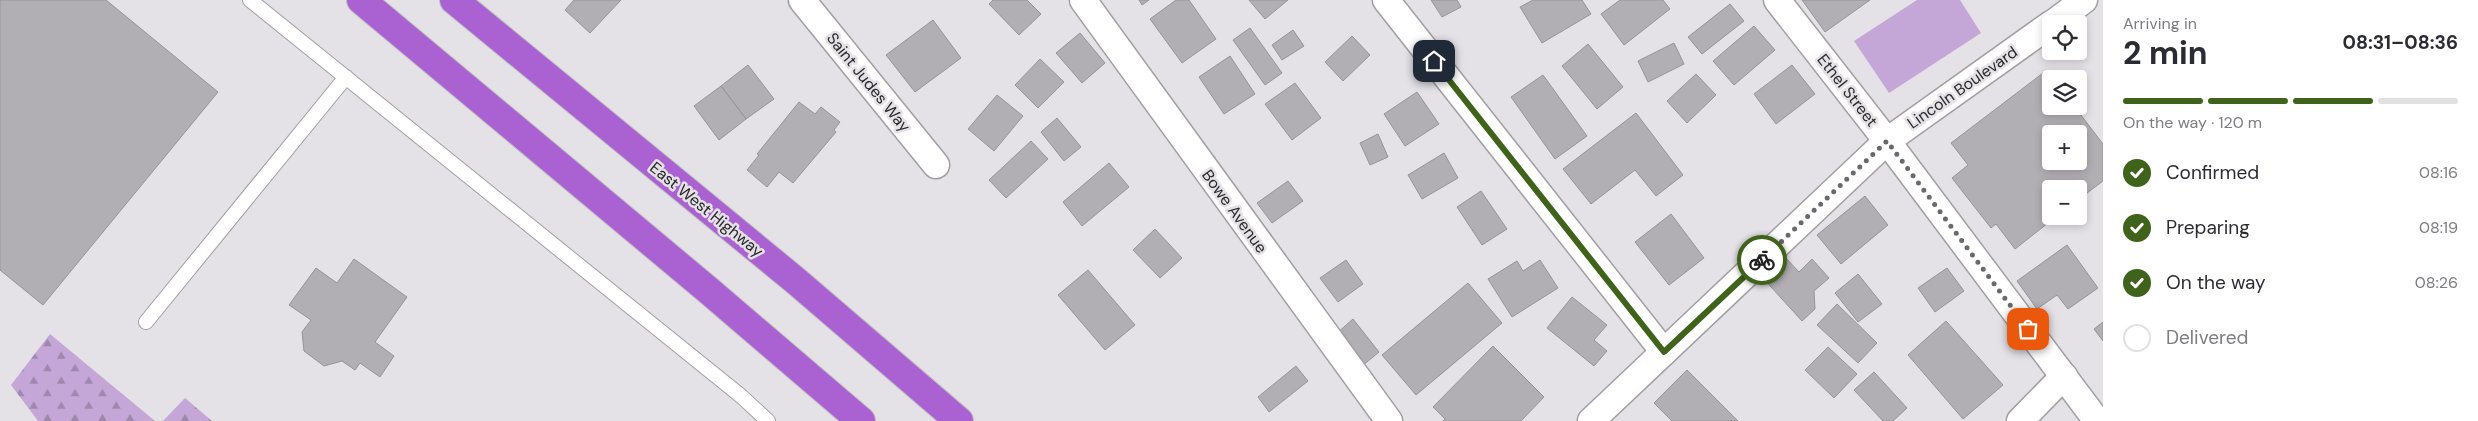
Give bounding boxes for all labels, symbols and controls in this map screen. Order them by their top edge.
text: Arriving in [2123,13,2197,34]
map controls [2042,15,2087,225]
button: locate [2042,15,2087,60]
street label: Saint Judes Way [822,28,915,136]
text: 08:31–08:36 [2343,30,2458,55]
text: 2 min [2123,32,2208,74]
pin [1413,40,1455,82]
street label: Lincoln Boulevard [1903,41,2022,133]
icon: home [1420,47,1448,75]
street label: Ethel Street [1813,50,1883,131]
button: layers [2042,70,2087,115]
text: On the way · 120 m [2123,112,2262,133]
button: + [2042,125,2087,170]
street label: East West Highway [646,157,768,262]
icon: check [2123,159,2151,187]
text: Confirmed [2166,160,2259,185]
text: 08:16 [2419,162,2458,183]
street label: Bowe Avenue [1197,165,1272,257]
button: − [2042,180,2087,225]
icon: check [2123,214,2151,242]
text: Preparing [2166,215,2250,240]
text: 08:19 [2419,217,2458,238]
courier [1737,235,1787,285]
icon: bike [1748,246,1776,274]
icon: check [2123,269,2151,297]
text: On the way [2166,270,2266,295]
text: 08:26 [2415,272,2458,293]
pin [2007,308,2049,350]
icon: bag [2014,315,2042,343]
text: Delivered [2166,325,2248,350]

